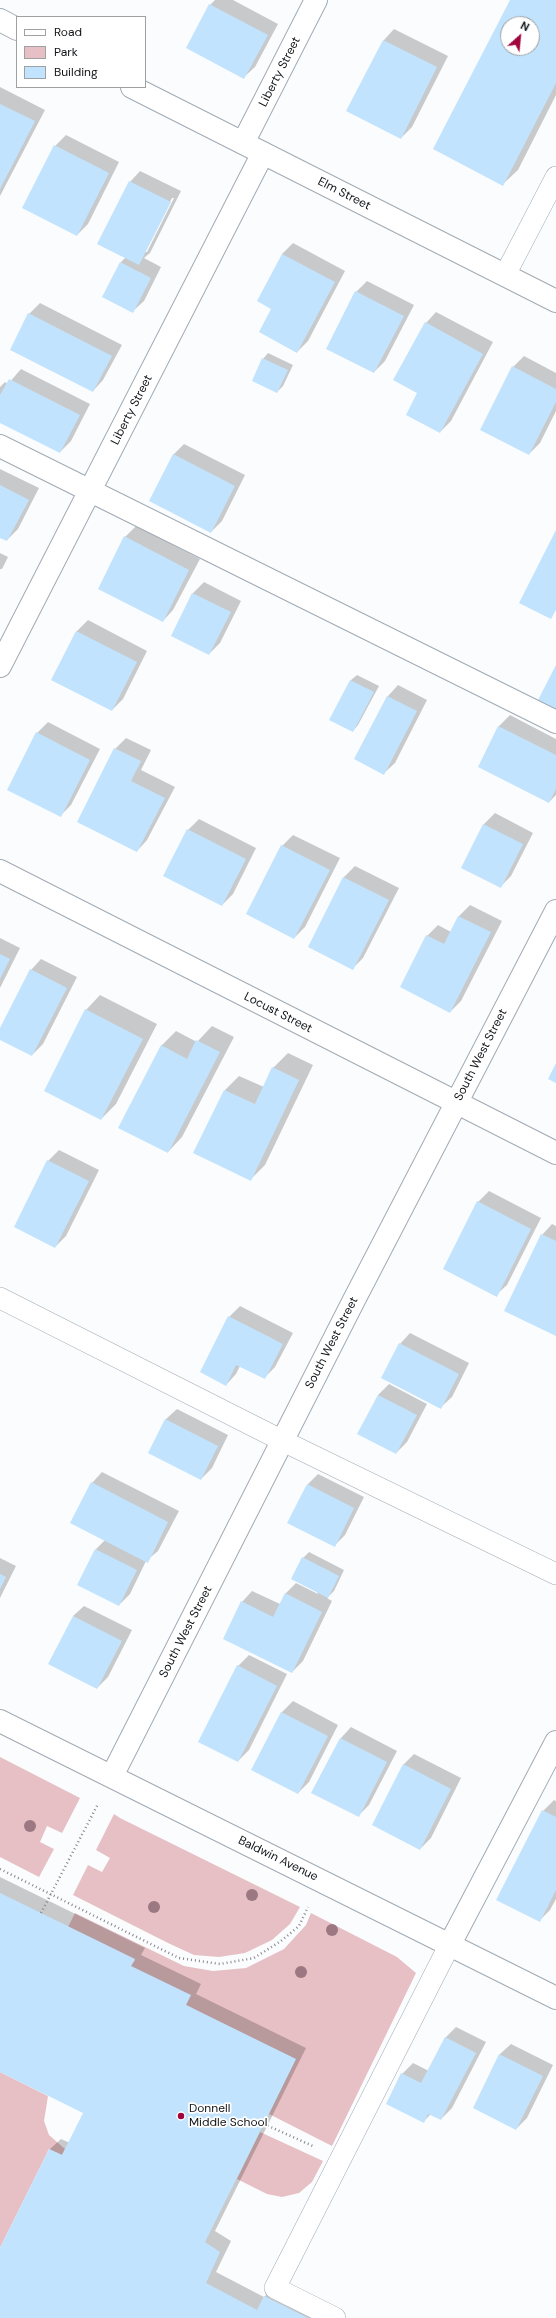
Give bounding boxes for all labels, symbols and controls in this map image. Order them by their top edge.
legend [16,16,146,88]
north arrow [500,16,540,56]
text: N [518,18,532,34]
text: Road [54,24,82,40]
street label: Liberty Street [256,35,304,109]
text: Park [54,44,78,60]
text: Building [54,64,98,80]
street label: Elm Street [315,175,373,213]
street label: Liberty Street [108,373,156,447]
street label: Locust Street [242,990,314,1036]
street label: South West Street [452,1007,510,1103]
street label: South West Street [303,1295,361,1391]
street label: South West Street [157,1584,215,1680]
street label: Baldwin Avenue [236,1833,320,1885]
place label: Donnell Middle School [189,2102,267,2130]
marker: Donnell Middle School [176,2111,186,2121]

